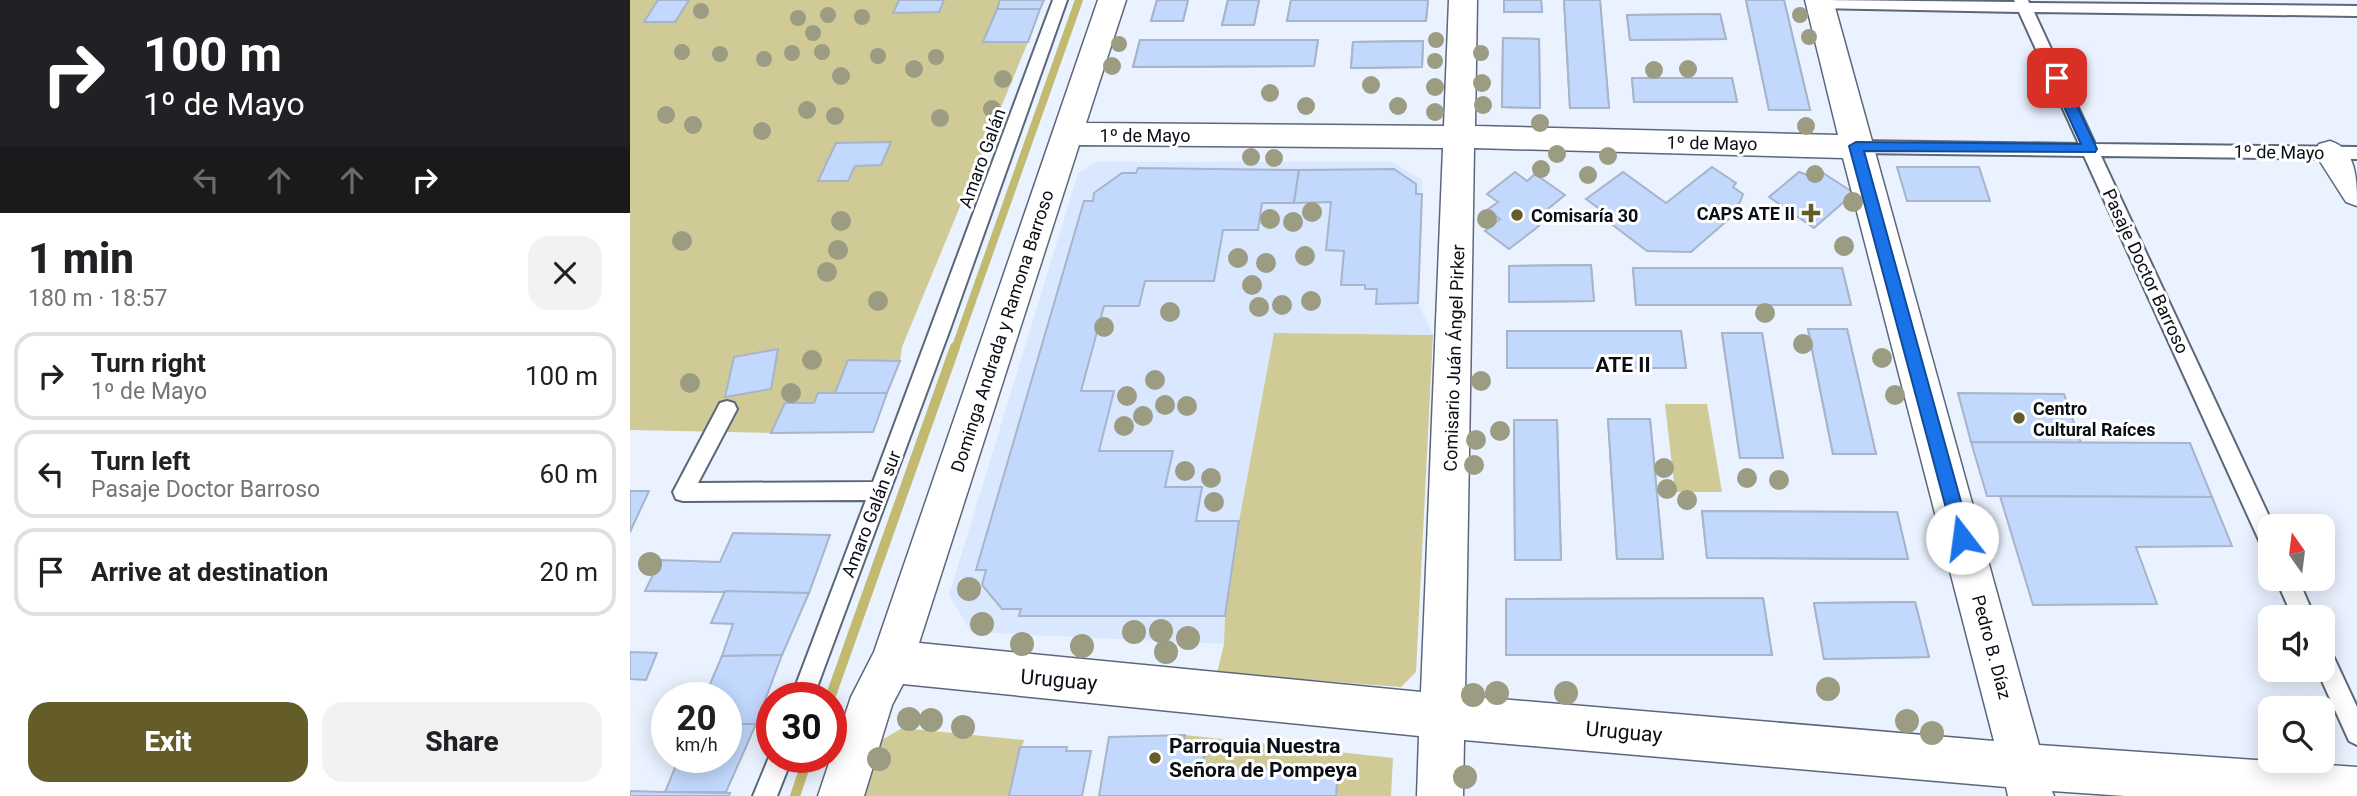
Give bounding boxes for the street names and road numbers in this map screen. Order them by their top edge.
street label: Amaro Galán [954,105,1010,211]
street label: 1º de Mayo [1100,125,1190,146]
street label: 1º de Mayo [1666,132,1758,154]
street label: 1º de Mayo [2233,141,2325,163]
street label: Pasaje Doctor Barroso [2099,185,2193,357]
street label: Dominga Andrada y Ramona Barroso [946,187,1058,475]
street label: Comisario Juán Ángel Pirker [1440,244,1468,472]
street label: Amaro Galán sur [837,448,905,580]
street label: Pedro B. Díaz [1968,593,2016,701]
street label: Uruguay [1020,665,1098,695]
street label: Uruguay [1585,717,1663,747]

